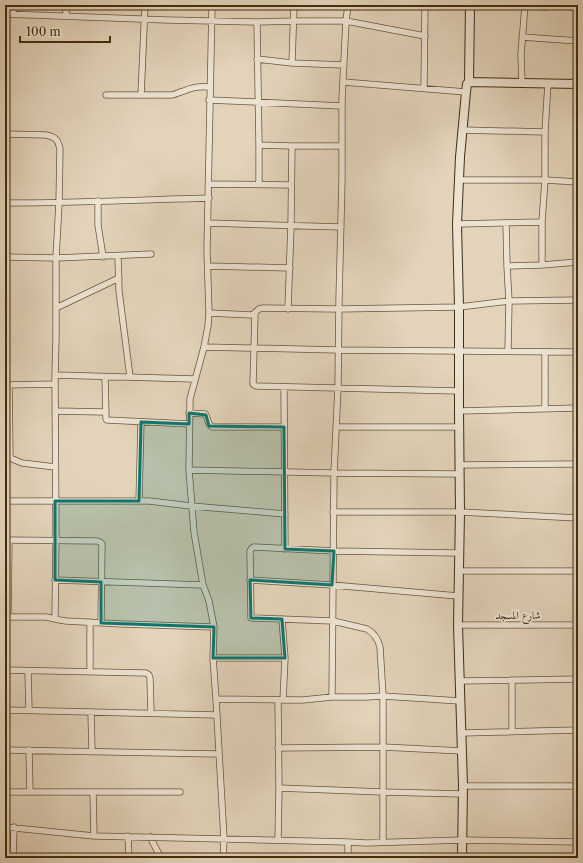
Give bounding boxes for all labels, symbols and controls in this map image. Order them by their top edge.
scale bar [20,18,110,44]
text: 100 m [26,24,61,39]
street label: شارع المسجد [495,608,541,625]

